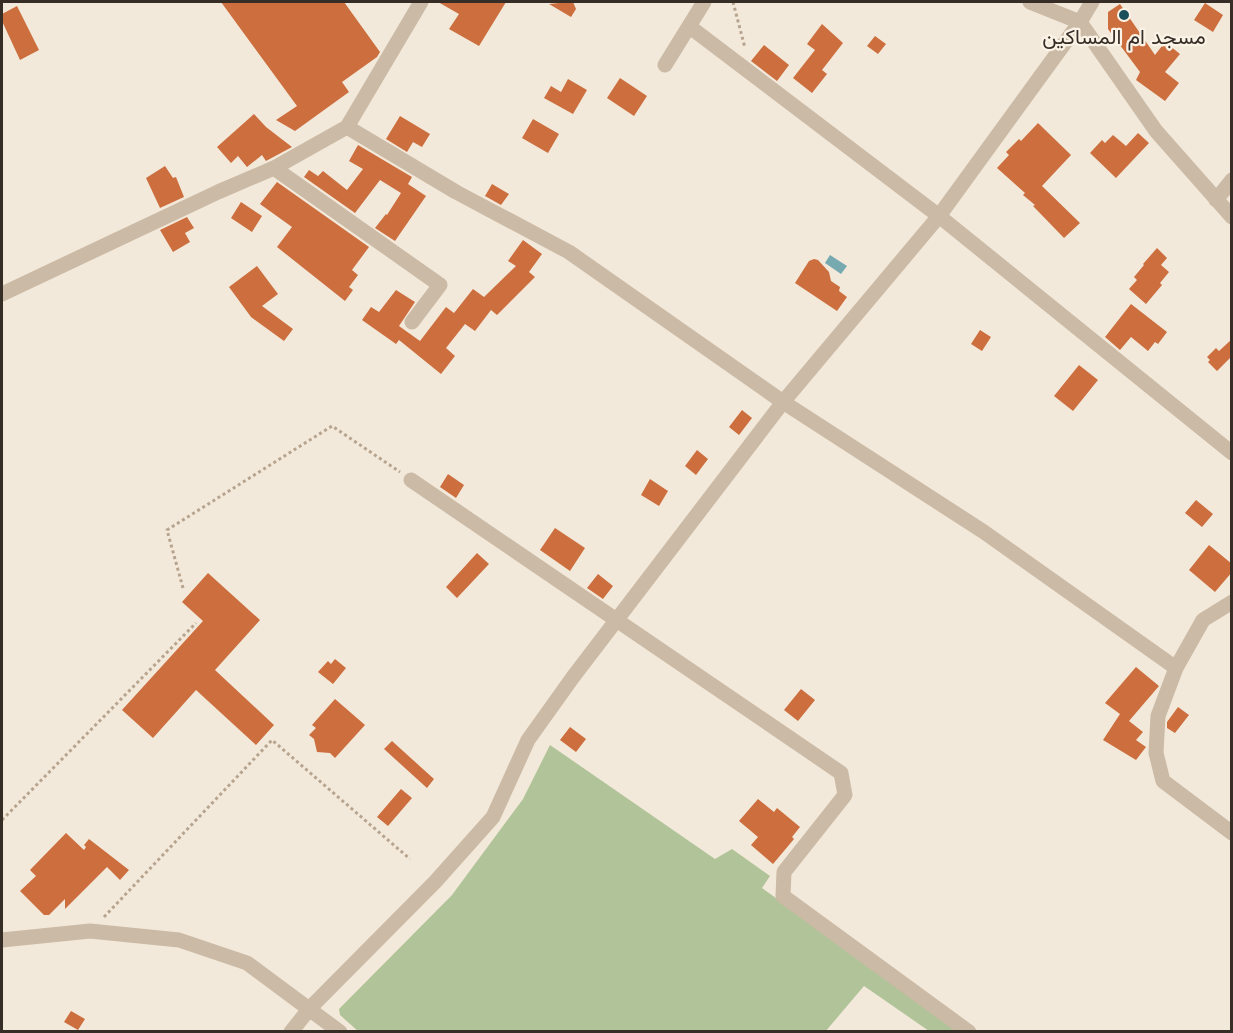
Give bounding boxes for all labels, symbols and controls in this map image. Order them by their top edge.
marker: مسجد ام المساكين [1117,8,1131,22]
place label: مسجد ام المساكين [1042,22,1206,52]

